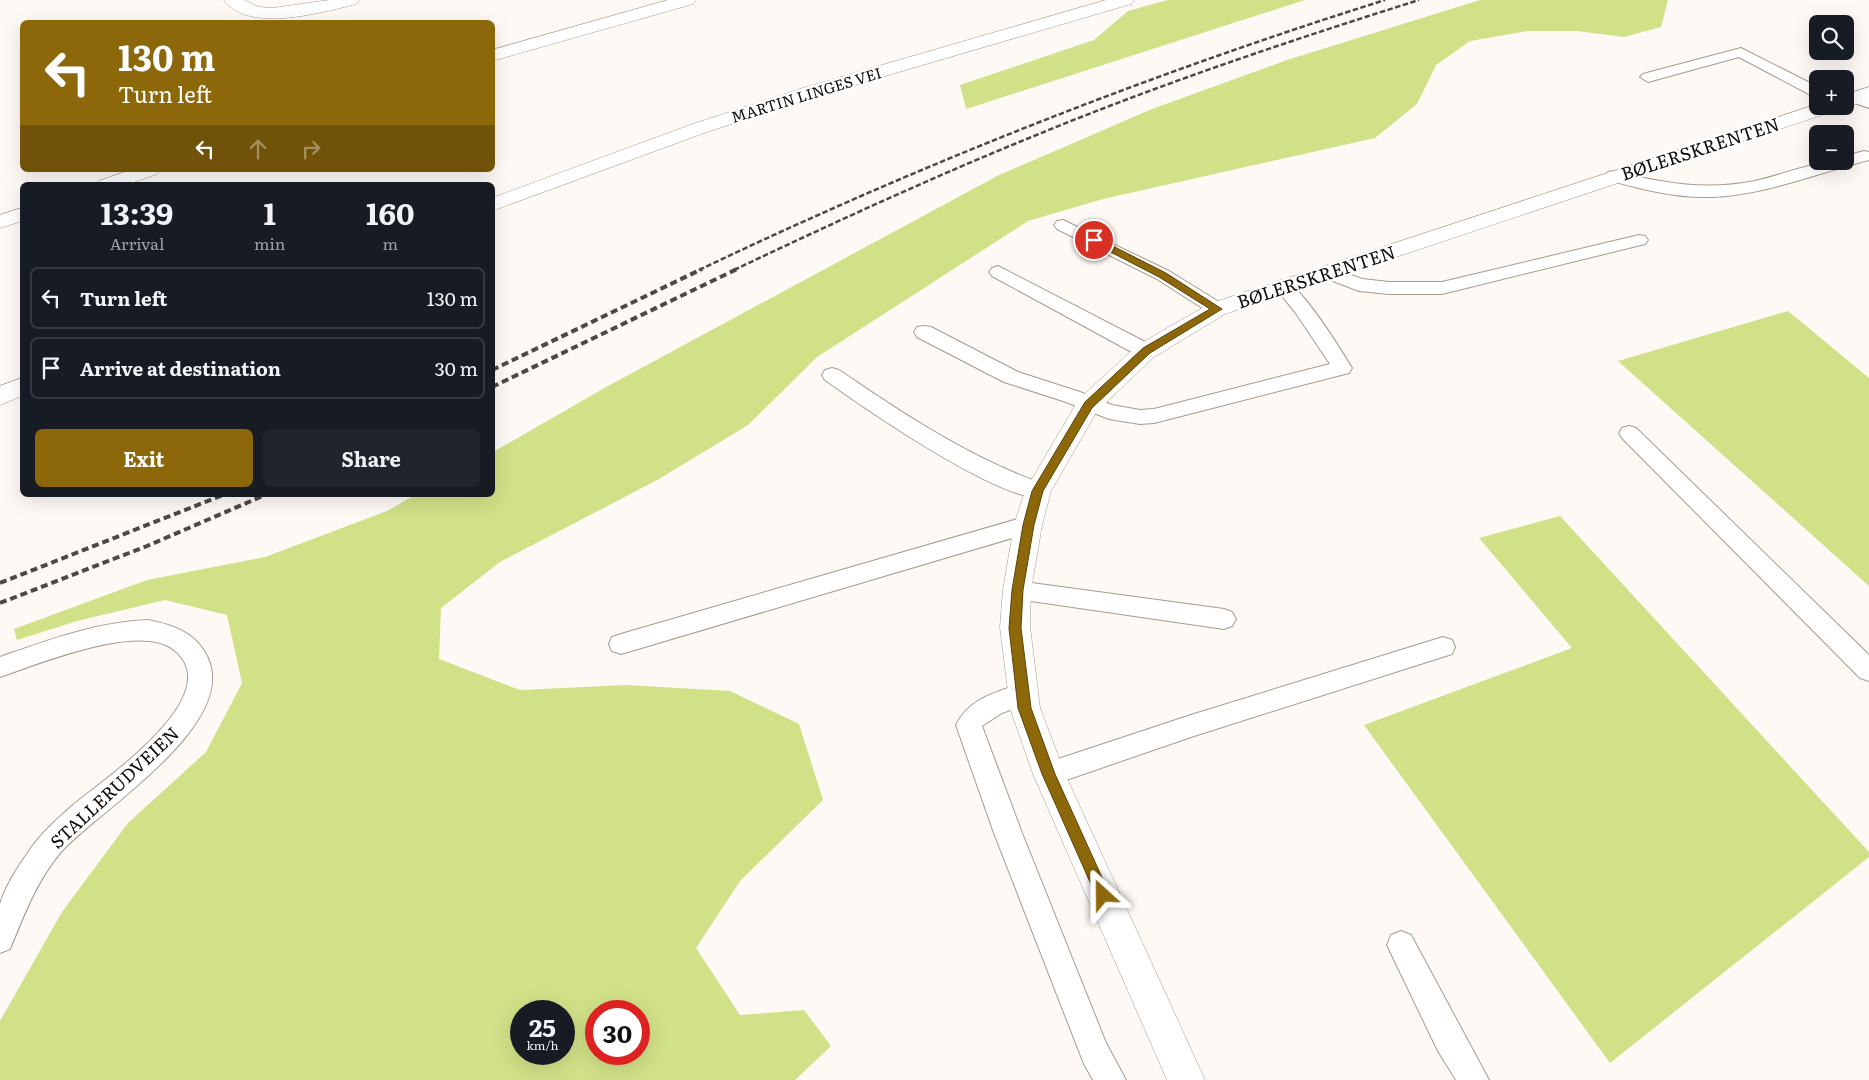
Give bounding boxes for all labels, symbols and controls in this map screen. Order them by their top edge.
map controls [1809,15,1854,170]
button: search [1809,15,1854,60]
text: 130 m [118,30,215,82]
icon: left [35,40,100,105]
street label: MARTIN LINGES VEI [728,60,884,128]
button: + [1809,70,1854,115]
text: Turn left [118,77,212,110]
street label: BØLERSKRENTEN [1617,110,1783,186]
button: − [1809,125,1854,170]
icon: left [191,135,219,163]
icon: ahead [244,135,272,163]
icon: right [297,135,325,163]
text: 13:39 [101,190,173,234]
text: 1 [263,190,276,234]
text: 160 [366,190,414,234]
pin [1073,219,1115,261]
icon: arrive [1080,226,1108,254]
text: Arrival [110,231,164,255]
text: min [254,231,285,255]
text: m [382,231,398,255]
street label: BØLERSKRENTEN [1233,238,1399,314]
icon: left [37,284,65,312]
text: Turn left [80,284,167,312]
text: 130 m [427,284,478,312]
icon: arrive [37,354,65,382]
text: Arrive at destination [80,354,281,382]
text: 30 m [434,354,478,382]
button: Exit [35,429,253,487]
button: Share [263,429,480,487]
street label: STALLERUDVEIEN [43,720,185,854]
position arrow [1076,868,1128,920]
speed limit sign: 30 [585,1000,650,1065]
text: 25 [529,1008,556,1045]
text: km/h [527,1036,558,1054]

